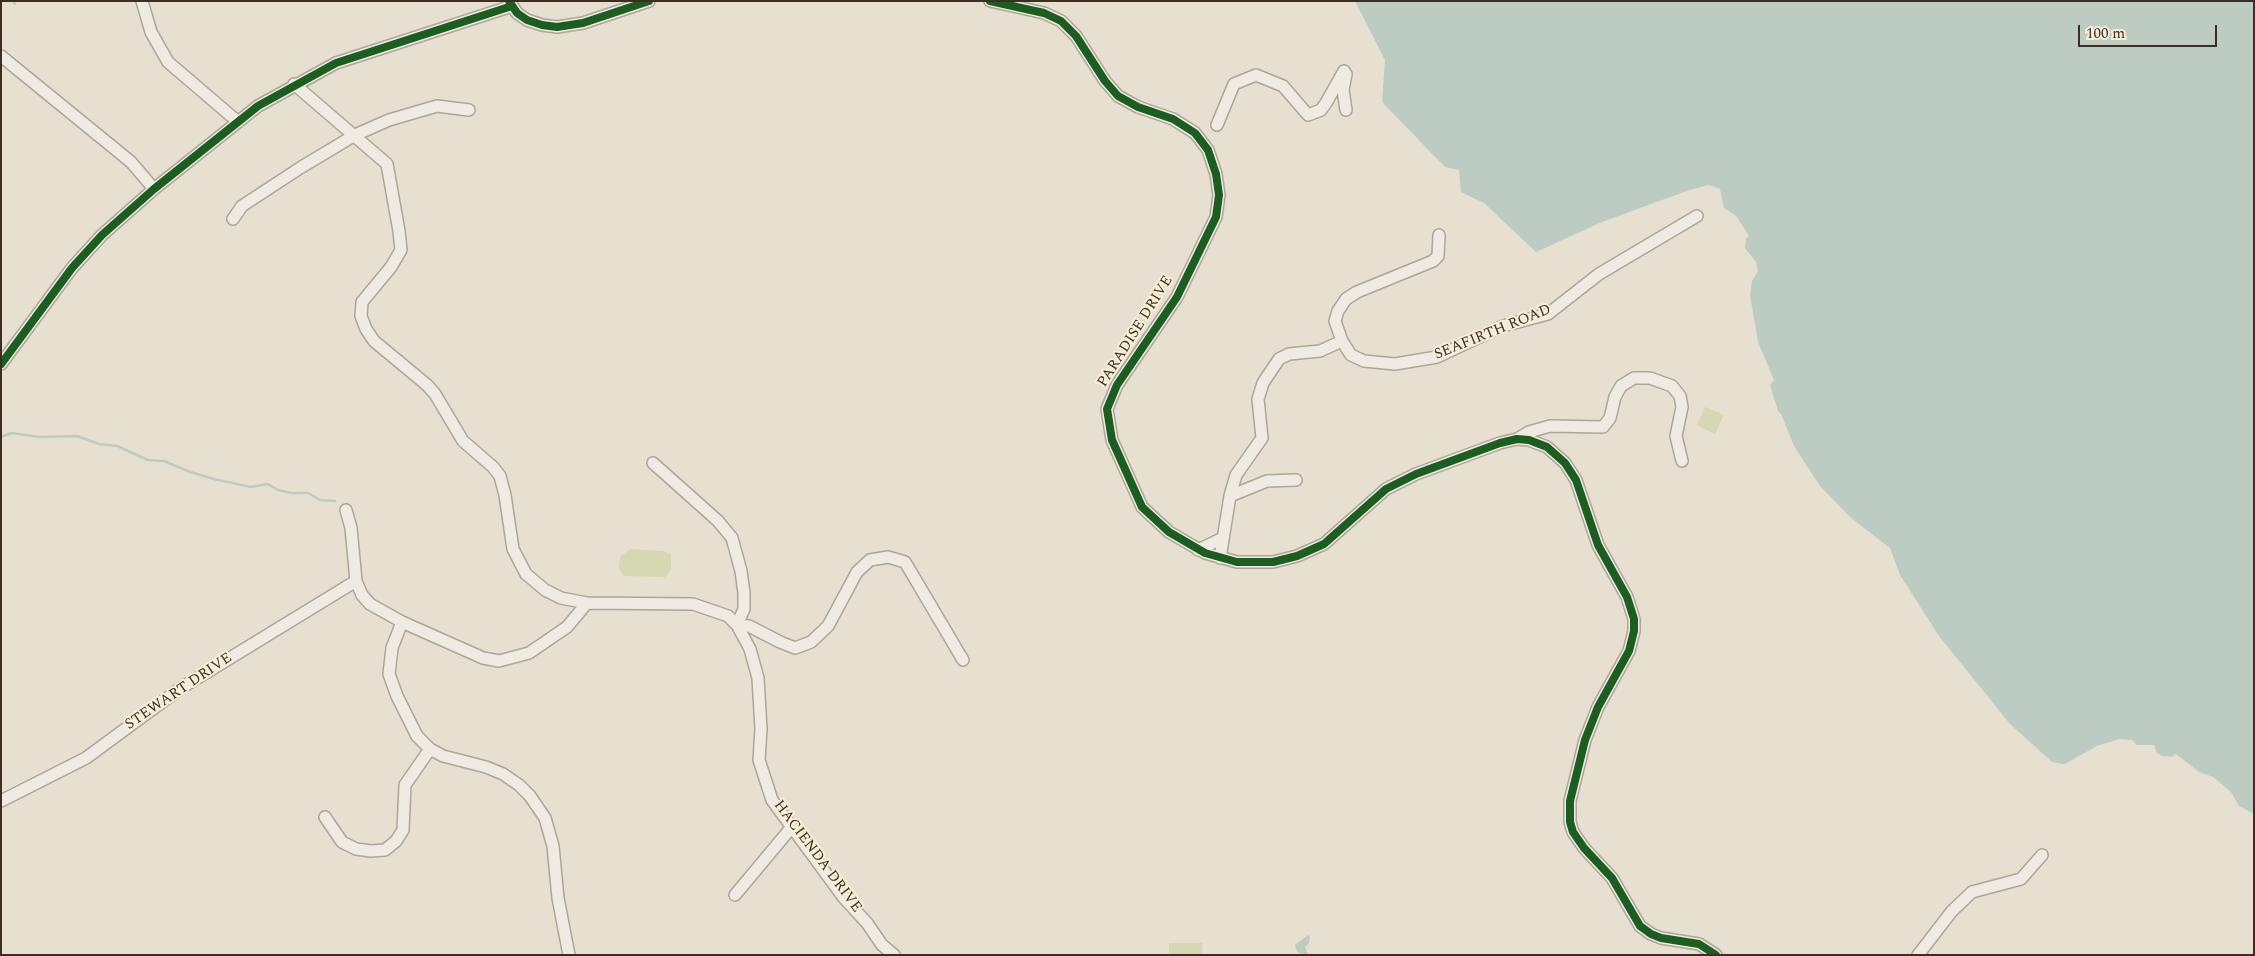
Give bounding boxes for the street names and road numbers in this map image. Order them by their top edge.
street label: PARADISE DRIVE [1094,273,1178,391]
street label: SEAFIRTH ROAD [1432,301,1554,365]
street label: STEWART DRIVE [122,650,236,734]
street label: HACIENDA DRIVE [769,797,865,917]

